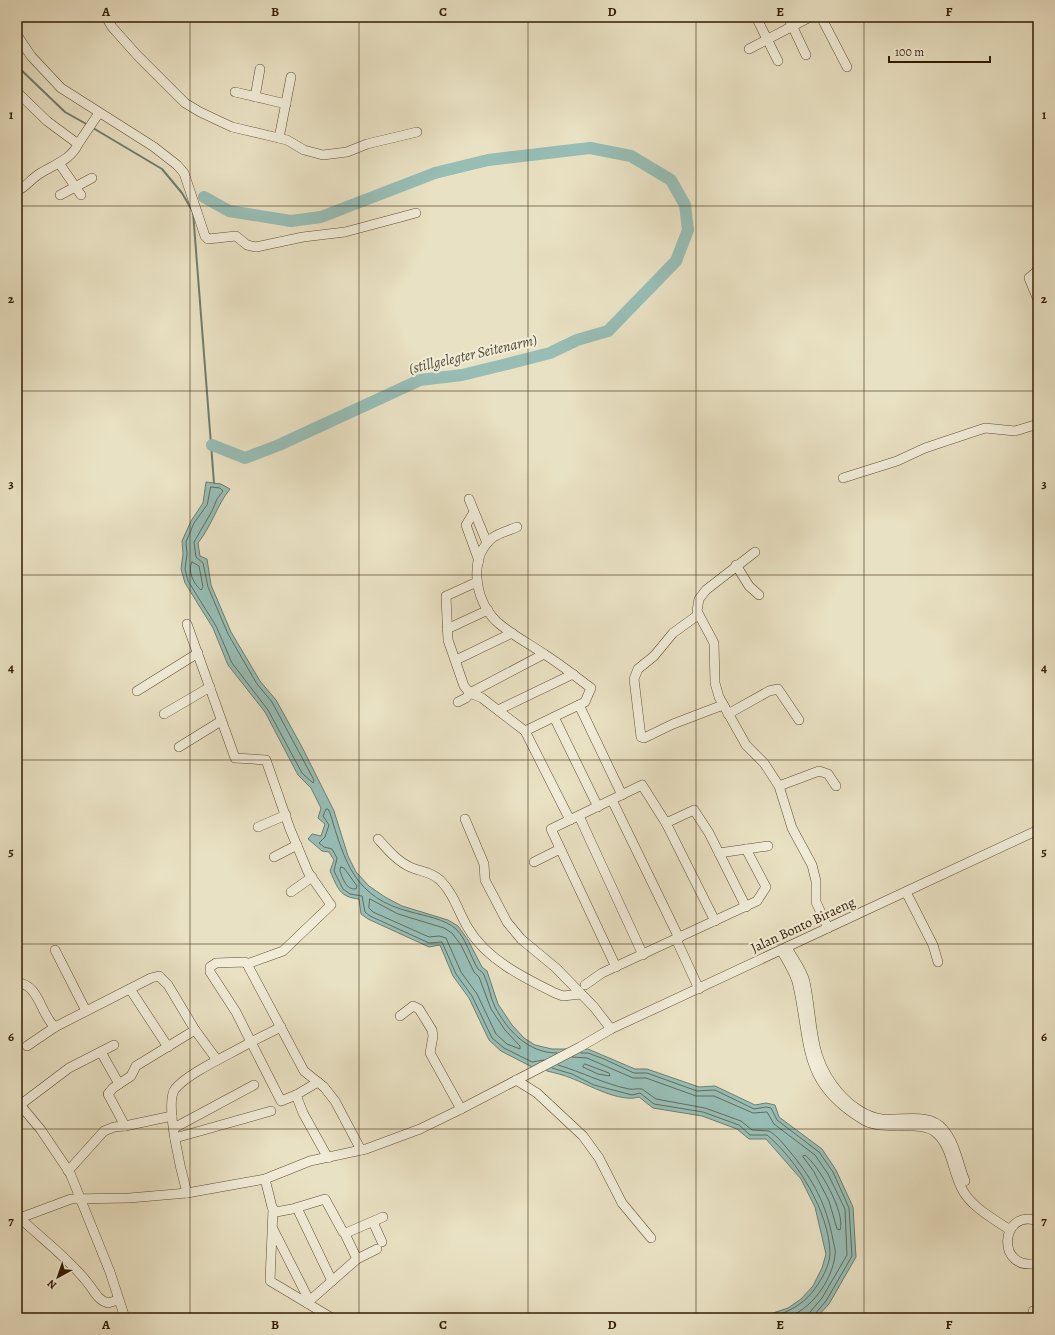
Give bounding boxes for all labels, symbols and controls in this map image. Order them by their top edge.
text: A [101,3,111,20]
text: B [271,3,279,20]
text: C [439,3,447,20]
text: D [607,3,617,20]
text: E [776,3,784,20]
text: F [946,3,953,20]
scale bar [889,38,990,64]
text: 100 m [895,44,924,60]
text: 1 [9,106,14,123]
text: 1 [1042,106,1047,123]
text: 2 [8,290,15,307]
text: 2 [1041,290,1048,307]
water label: (stillgelegter Seitenarm) [407,329,539,379]
text: 3 [8,475,14,492]
text: 3 [1041,475,1047,492]
text: 4 [8,659,14,676]
text: 4 [1041,659,1047,676]
text: 5 [8,843,14,860]
text: 5 [1041,843,1047,860]
street label: Jalan Bonto Biraeng [748,892,858,958]
text: 6 [8,1028,14,1045]
text: 6 [1041,1028,1047,1045]
text: 7 [8,1212,14,1229]
text: 7 [1041,1212,1047,1229]
north arrow [38,1257,78,1297]
text: N [44,1276,60,1293]
text: A [101,1316,111,1333]
text: B [271,1316,279,1333]
text: C [439,1316,447,1333]
text: D [607,1316,617,1333]
text: E [776,1316,784,1333]
text: F [946,1316,953,1333]

